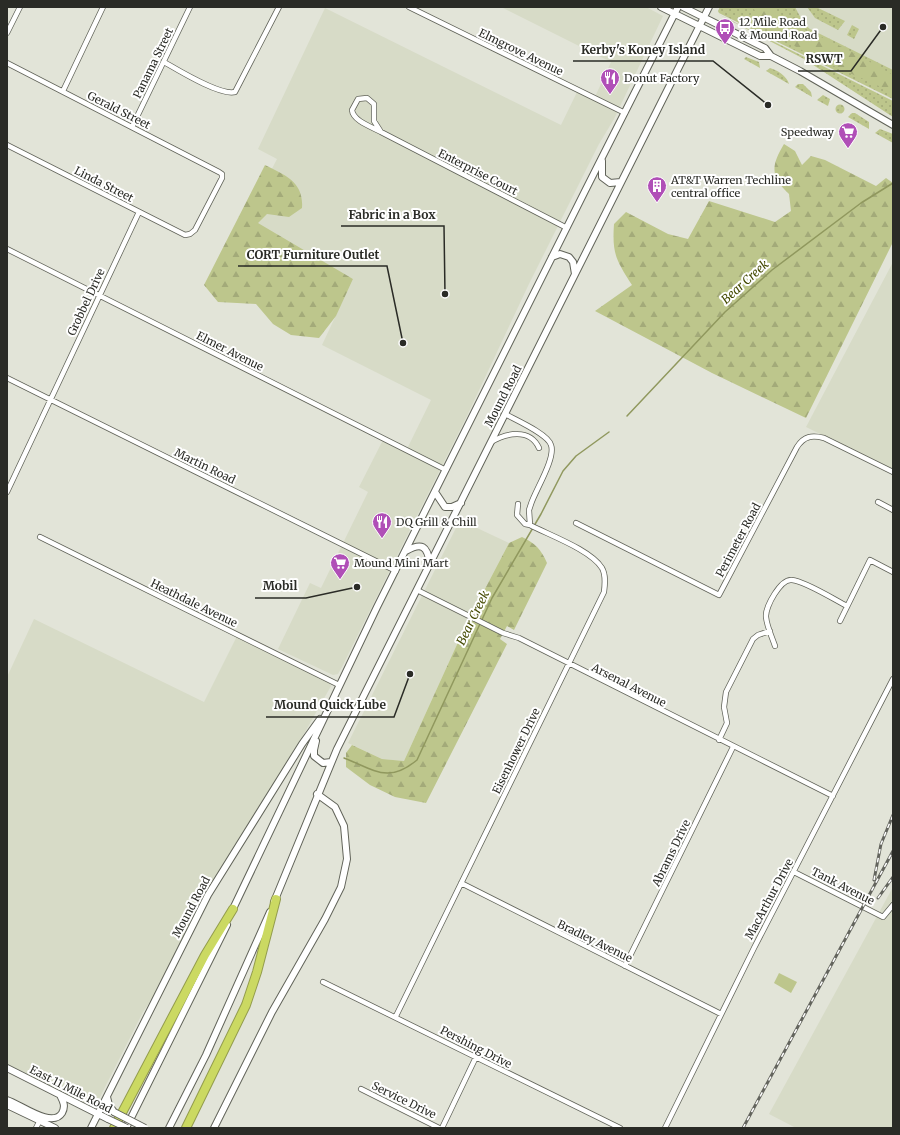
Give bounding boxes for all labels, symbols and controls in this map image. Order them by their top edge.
place label: 12 Mile Road & Mound Road [739,15,818,42]
bus stop icon: 12 Mile Road & Mound Road [714,17,736,45]
street label: Panama Street [130,25,176,101]
street label: Elmgrove Avenue [476,25,566,79]
callout: Kerby's Koney Island [573,37,713,61]
text: Kerby's Koney Island [581,42,706,57]
callout: RSWT [798,47,851,71]
text: RSWT [805,51,843,66]
restaurant icon: Donut Factory [599,67,621,95]
place label: Donut Factory [624,71,700,85]
street label: Gerald Street [85,88,153,132]
supermarket icon: Speedway [837,121,859,149]
place label: Speedway [781,125,835,139]
street label: Enterprise Court [436,146,521,198]
street label: Linda Street [72,163,136,205]
place label: AT&T Warren Techline central office [670,173,791,200]
building icon: AT&T Warren Techline central office [646,175,668,203]
callout: Fabric in a Box [341,202,444,226]
text: Fabric in a Box [348,207,436,222]
callout: CORT Furniture Outlet [238,242,387,266]
text: CORT Furniture Outlet [247,247,379,262]
water label: Bear Creek [718,256,772,307]
street label: Grobbel Drive [64,266,108,338]
street label: Elmer Avenue [194,328,266,374]
street label: Mound Road [481,363,525,429]
street label: Martin Road [172,445,238,487]
street label: Perimeter Road [713,500,764,579]
restaurant icon: DQ Grill & Chill [371,511,393,539]
place label: DQ Grill & Chill [396,515,477,529]
supermarket icon: Mound Mini Mart [329,552,351,580]
place label: Mound Mini Mart [354,556,449,570]
callout: Mobil [255,574,306,598]
street label: Heathdale Avenue [148,576,240,630]
text: Mobil [263,578,297,593]
water label: Bear Creek [453,588,492,647]
street label: Arsenal Avenue [589,660,669,710]
callout: Mound Quick Lube [266,693,394,717]
text: Mound Quick Lube [274,697,386,712]
street label: Eisenhower Drive [489,706,543,796]
street label: Abrams Drive [648,817,693,890]
street label: MacArthur Drive [742,856,796,942]
street label: Tank Avenue [809,864,877,908]
street label: Mound Road [169,874,213,940]
street label: Bradley Avenue [555,917,635,965]
street label: Pershing Drive [438,1023,514,1071]
street label: East 11 Mile Road [27,1062,115,1116]
street label: Service Drive [370,1078,439,1122]

